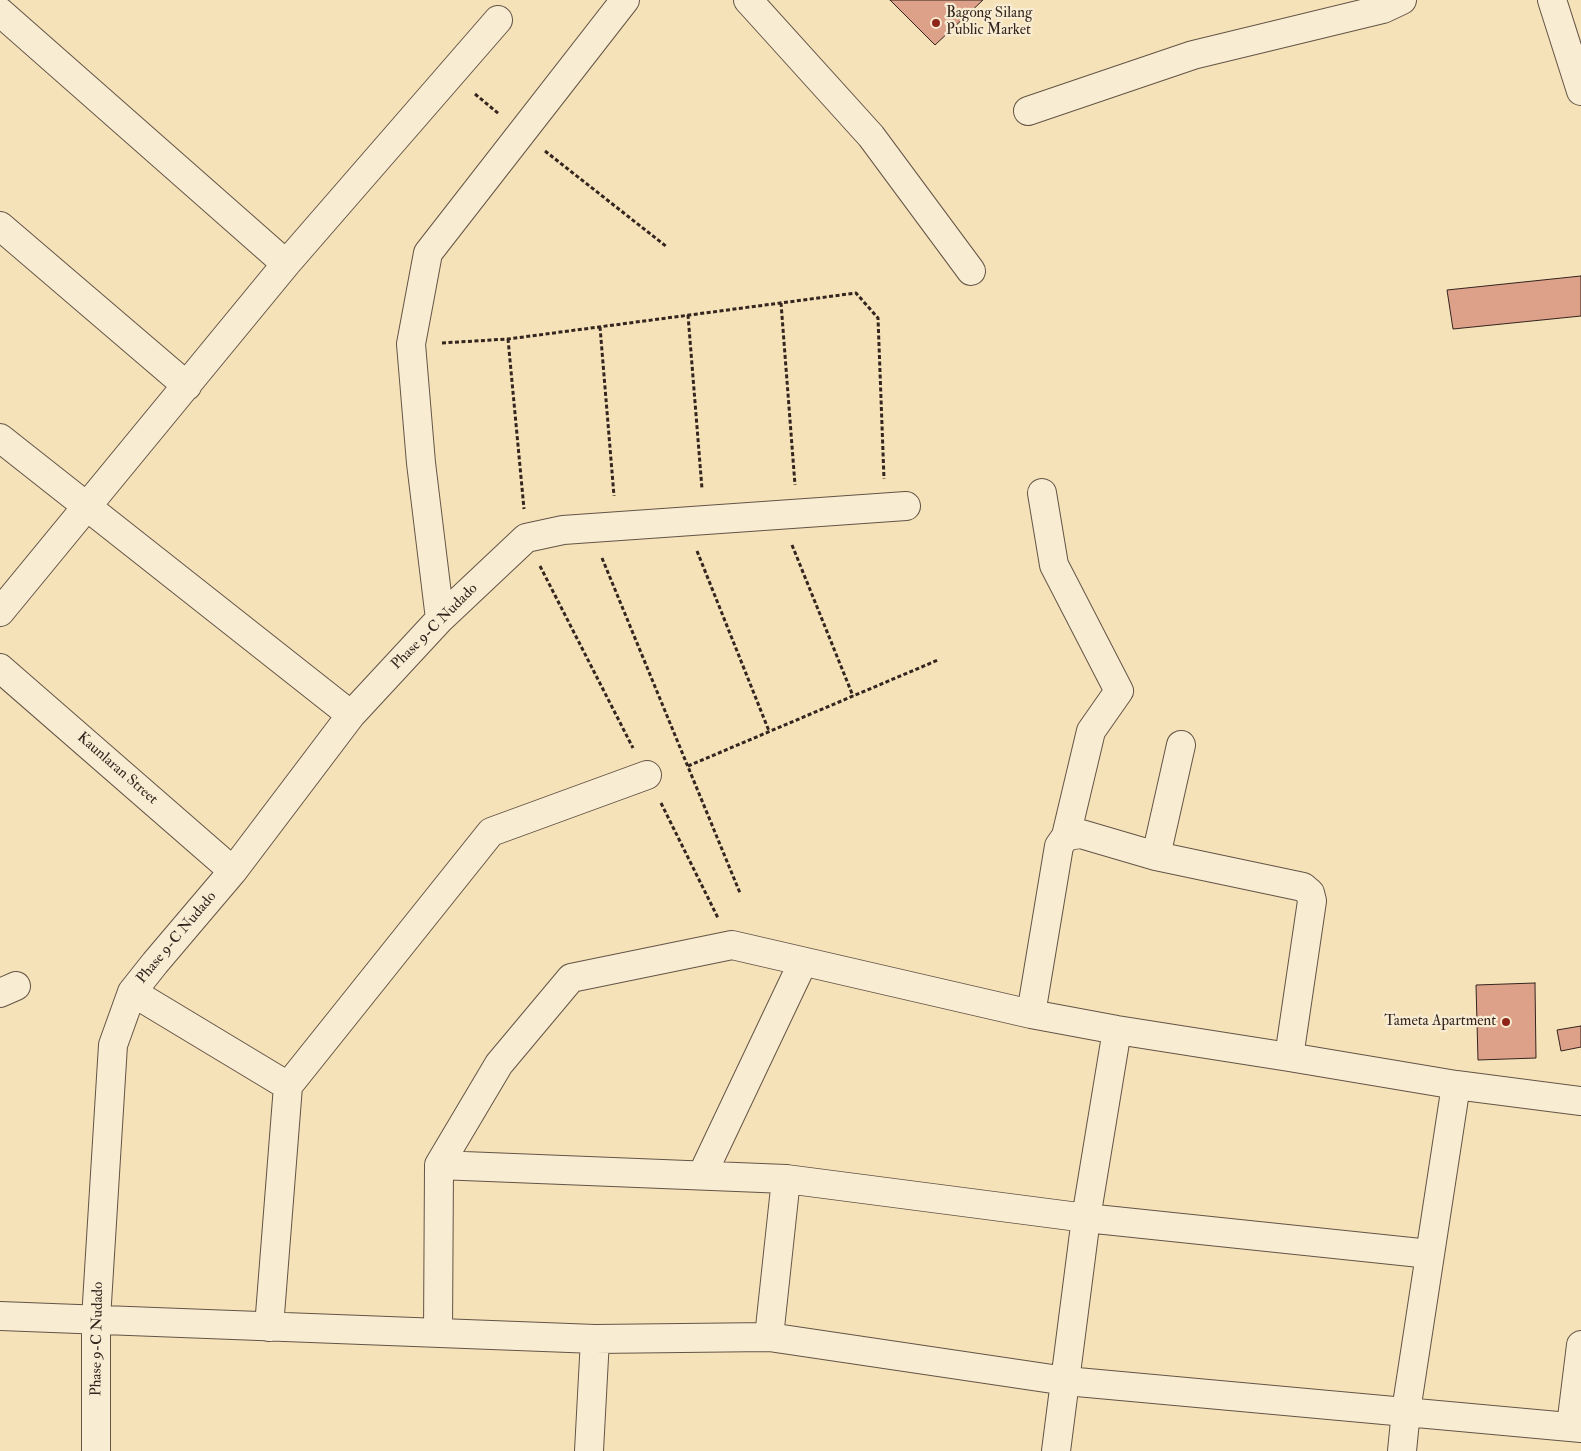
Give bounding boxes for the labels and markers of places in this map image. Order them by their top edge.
place label: Bagong Silang Public Market [946,5,1032,40]
marker: Bagong Silang Public Market [930,17,942,29]
place label: Tameta Apartment [1384,1013,1496,1031]
marker: Tameta Apartment [1500,1016,1512,1028]

